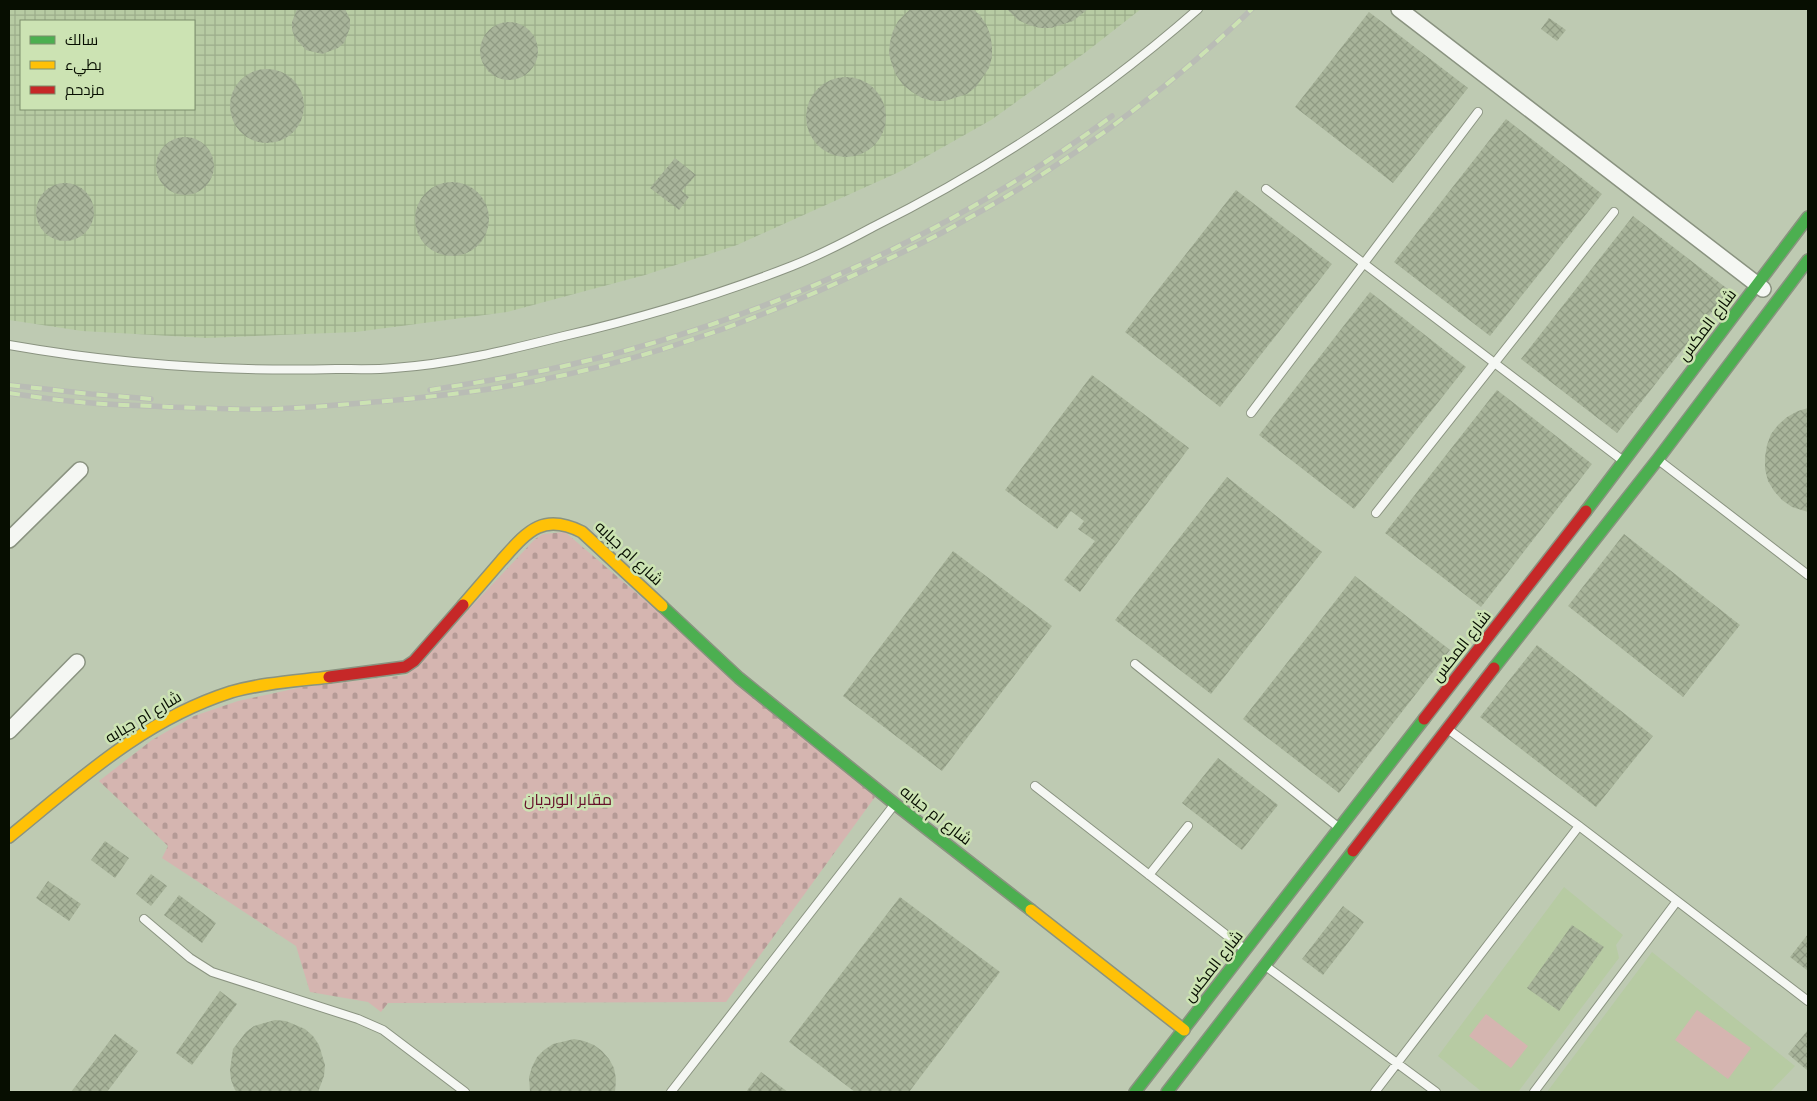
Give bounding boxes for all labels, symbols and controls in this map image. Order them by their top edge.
legend [20,20,195,110]
text: سالك [65,31,98,49]
text: بطيء [65,56,102,77]
text: مزدحم [65,81,105,100]
street label: شارع المكس [1674,285,1742,366]
street label: شارع ام جبابه [590,517,667,591]
street label: شارع المكس [1427,607,1496,687]
street label: شارع ام جبابه [101,687,186,749]
street label: شارع ام جبابه [895,781,976,850]
park label: مقابر الورديان [524,790,612,810]
street label: شارع المكس [1179,927,1248,1007]

